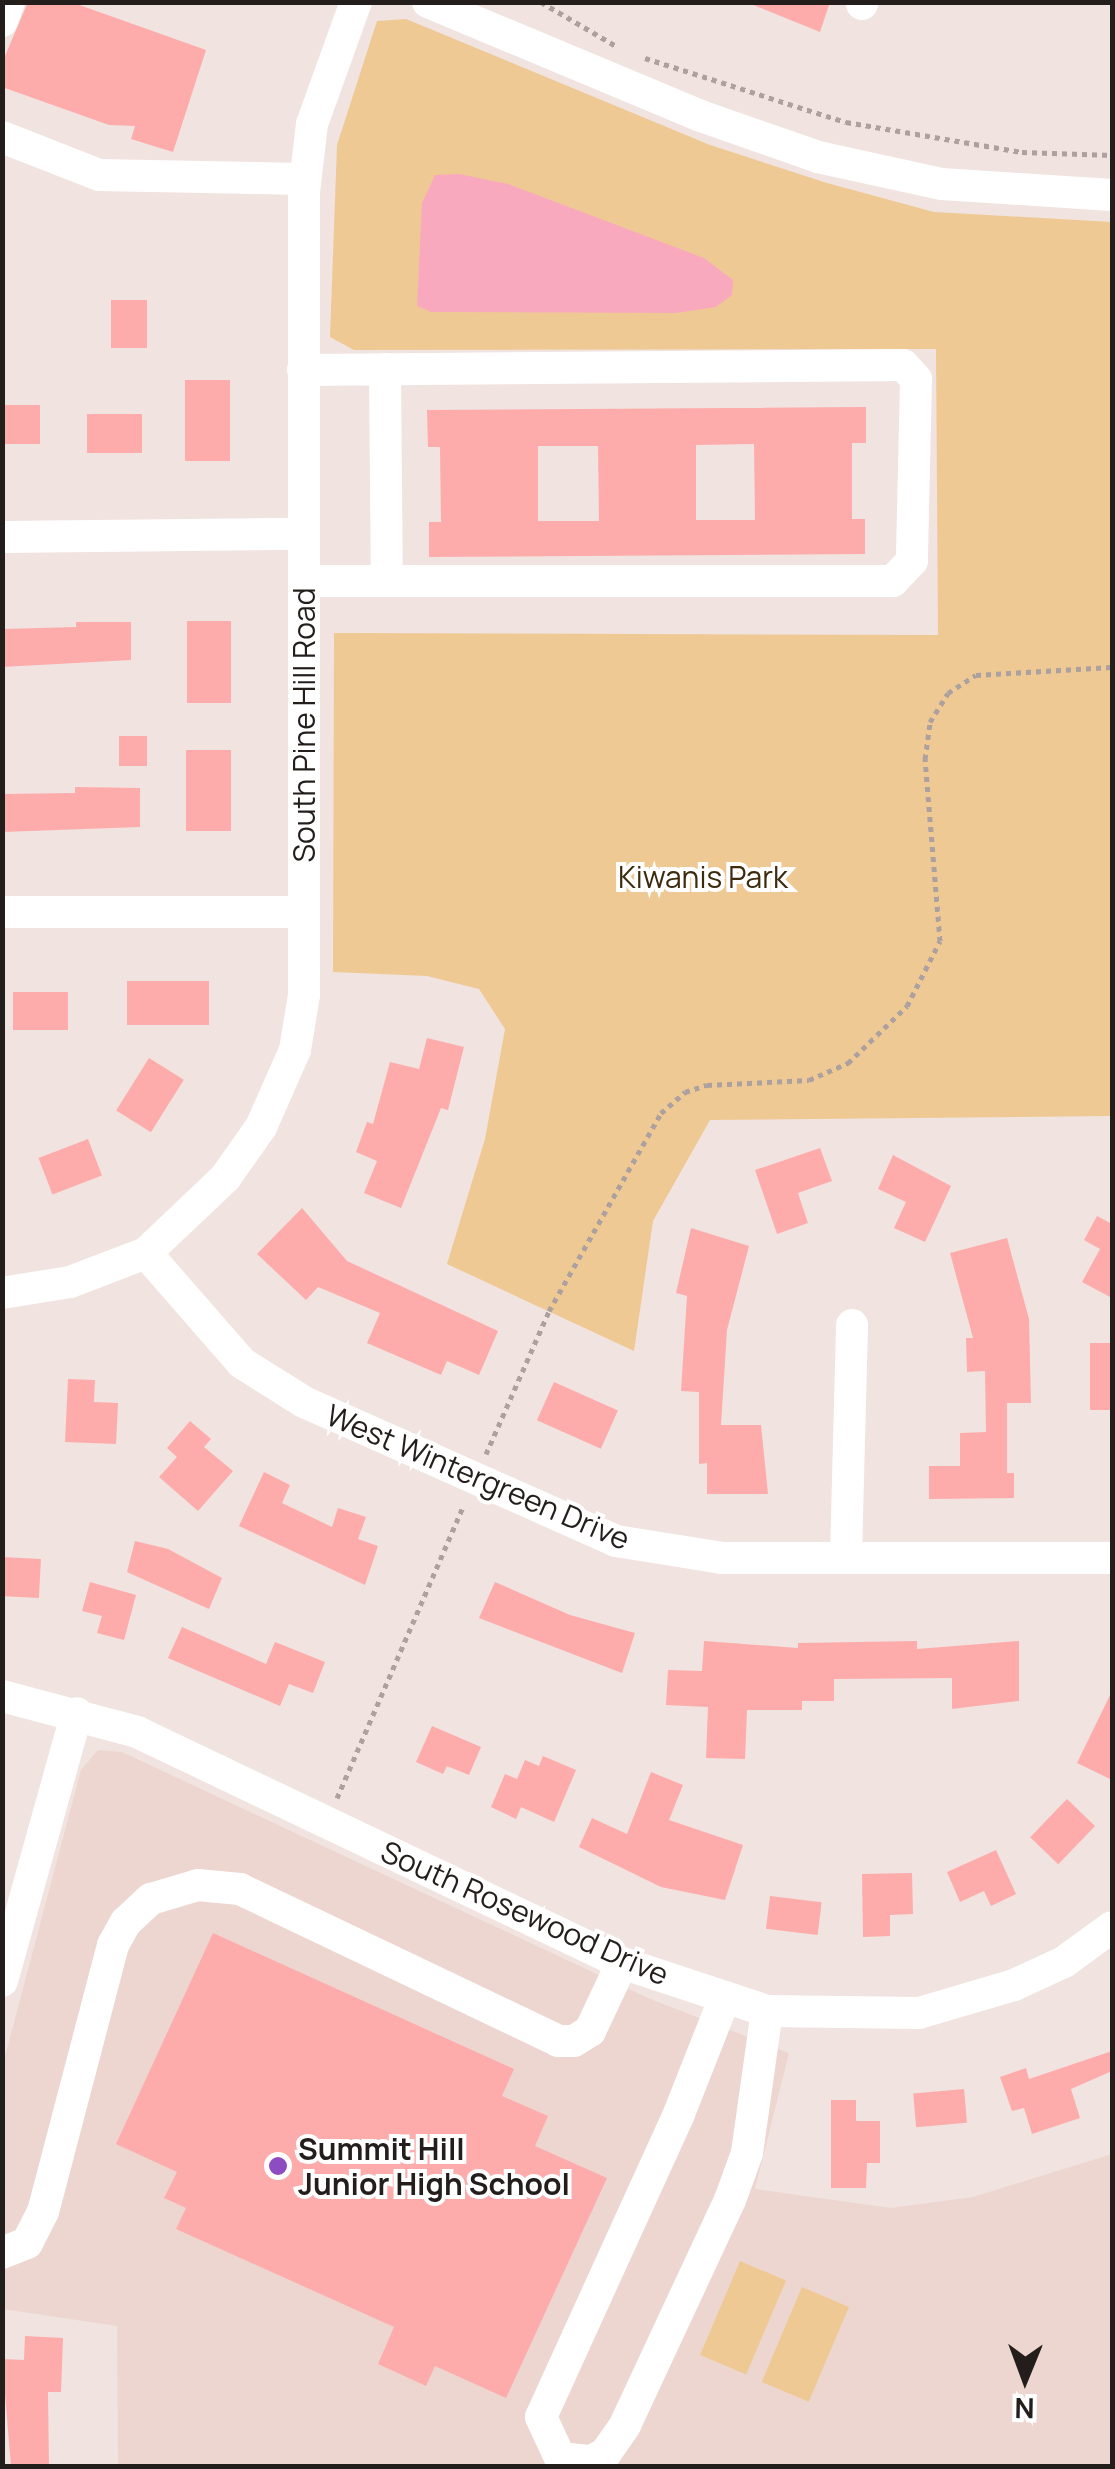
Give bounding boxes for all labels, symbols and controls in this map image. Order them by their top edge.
street label: South Pine Hill Road [286,588,322,862]
park label: Kiwanis Park [618,859,788,895]
street label: West Wintergreen Drive [321,1397,635,1557]
street label: South Rosewood Drive [376,1833,674,1993]
place label: Summit Hill Junior High School [298,2131,570,2202]
marker: Summit Hill Junior High School [267,2155,289,2177]
north arrow [975,2329,1075,2429]
text: N [1014,2390,1035,2428]

